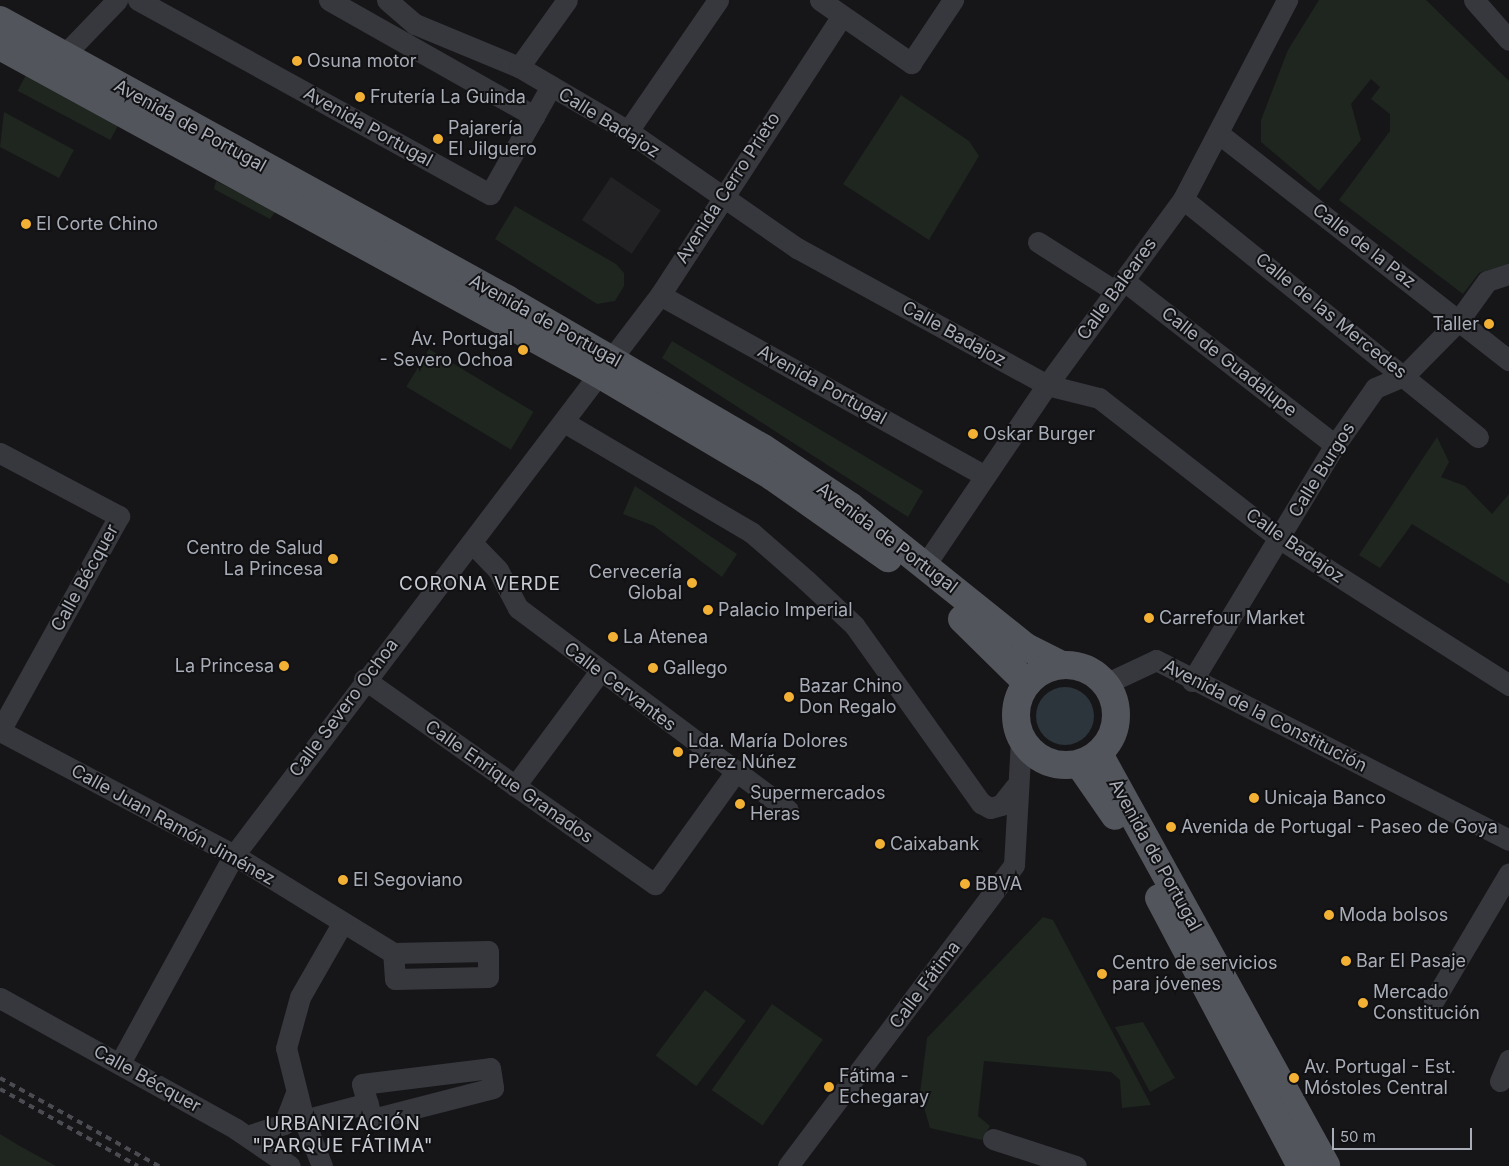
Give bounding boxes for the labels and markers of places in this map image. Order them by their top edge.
place label: Osuna motor [307,50,417,72]
marker: Osuna motor [291,55,303,67]
place label: Frutería La Guinda [370,86,526,108]
marker: Frutería La Guinda [354,91,366,103]
place label: Pajarería El Jilguero [448,118,537,160]
marker: Pajarería El Jilguero [432,133,444,145]
place label: El Corte Chino [36,213,158,235]
marker: El Corte Chino [20,218,32,230]
place label: Taller [1433,313,1479,335]
marker: Taller [1483,318,1495,330]
place label: Av. Portugal - Severo Ochoa [380,329,513,372]
marker: Av. Portugal - Severo Ochoa [517,344,529,356]
place label: Oskar Burger [983,423,1095,445]
marker: Oskar Burger [967,428,979,440]
place label: Centro de Salud La Princesa [186,538,323,580]
marker: Centro de Salud La Princesa [327,553,339,565]
place label: Cervecería Global [589,562,682,604]
marker: Cervecería Global [686,577,698,589]
place label: Palacio Imperial [718,599,853,621]
marker: Palacio Imperial [702,604,714,616]
place label: Carrefour Market [1159,607,1305,629]
marker: Carrefour Market [1143,612,1155,624]
place label: La Atenea [623,626,708,648]
marker: La Atenea [607,631,619,643]
place label: La Princesa [175,655,274,677]
place label: Gallego [663,657,728,679]
marker: La Princesa [278,660,290,672]
marker: Gallego [647,662,659,674]
place label: Bazar Chino Don Regalo [799,676,902,719]
marker: Bazar Chino Don Regalo [783,691,795,703]
place label: Lda. María Dolores Pérez Núñez [688,731,848,774]
marker: Lda. María Dolores Pérez Núñez [672,746,684,758]
place label: Supermercados Heras [750,783,885,826]
place label: Unicaja Banco [1264,787,1386,809]
marker: Unicaja Banco [1248,792,1260,804]
marker: Supermercados Heras [734,798,746,810]
place label: Avenida de Portugal - Paseo de Goya [1181,816,1498,838]
marker: Avenida de Portugal - Paseo de Goya [1165,821,1177,833]
place label: Caixabank [890,833,979,855]
marker: Caixabank [874,838,886,850]
place label: El Segoviano [353,869,463,891]
place label: BBVA [975,873,1022,895]
marker: El Segoviano [337,874,349,886]
marker: BBVA [959,878,971,890]
place label: Moda bolsos [1339,904,1448,926]
marker: Moda bolsos [1323,909,1335,921]
place label: Bar El Pasaje [1356,950,1466,972]
place label: Centro de servicios para jóvenes [1112,953,1278,996]
marker: Bar El Pasaje [1340,955,1352,967]
marker: Centro de servicios para jóvenes [1096,968,1108,980]
place label: Mercado Constitución [1373,982,1480,1024]
marker: Mercado Constitución [1357,997,1369,1009]
place label: Av. Portugal - Est. Móstoles Central [1304,1057,1456,1100]
place label: Fátima - Echegaray [839,1066,929,1108]
marker: Av. Portugal - Est. Móstoles Central [1288,1072,1300,1084]
marker: Fátima - Echegaray [823,1081,835,1093]

